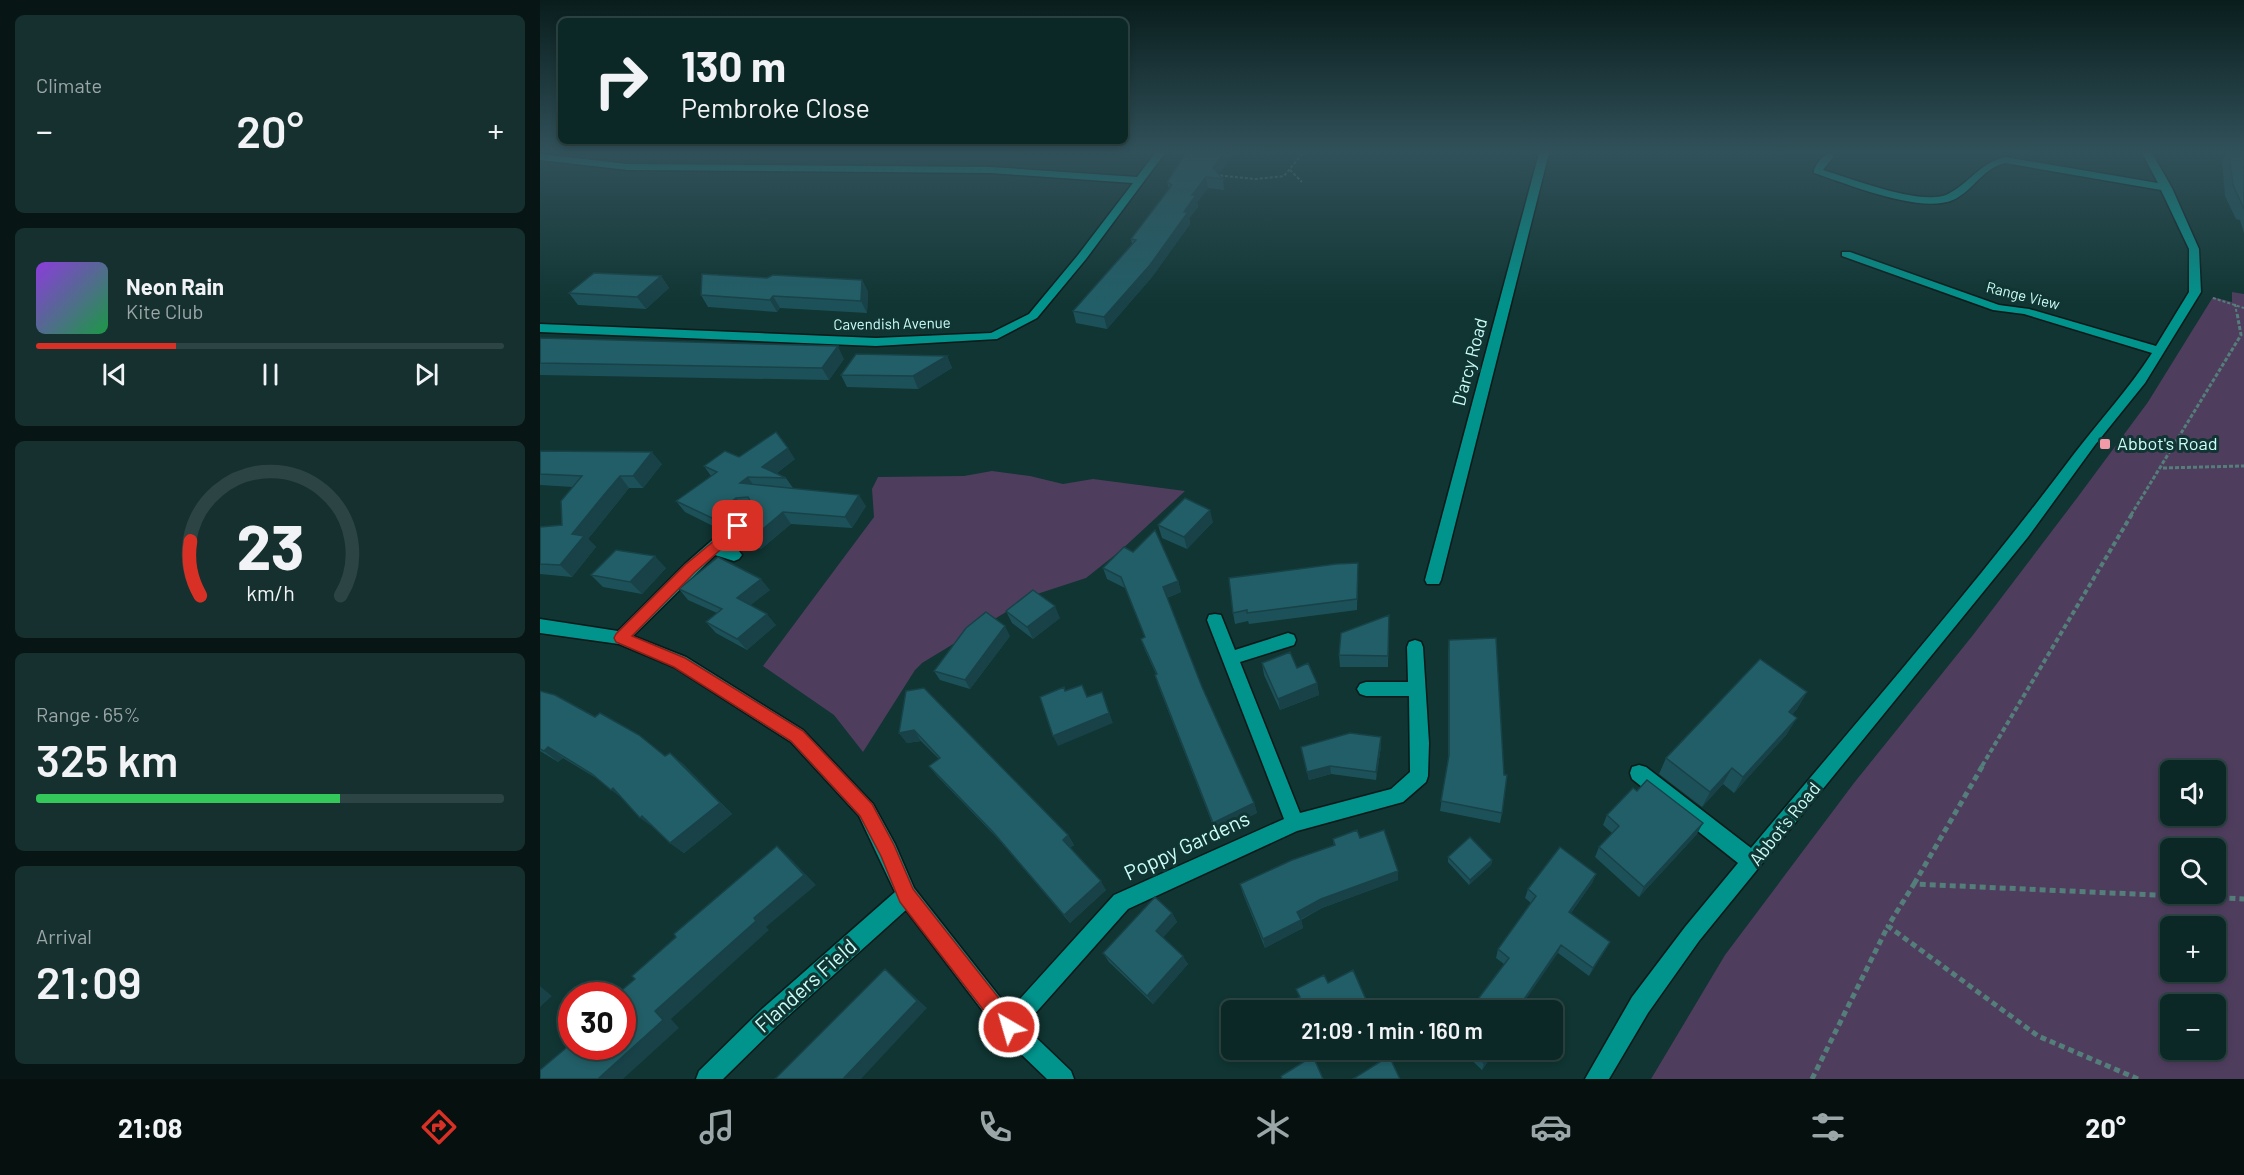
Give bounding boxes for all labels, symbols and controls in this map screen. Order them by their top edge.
text: 130 m [681,40,786,90]
icon: right [582,42,660,120]
text: Climate [36,73,102,97]
text: Pembroke Close [681,91,870,123]
text: 20° [236,103,304,157]
text: − [36,110,53,150]
text: + [488,110,504,150]
text: Neon Rain [126,273,224,299]
street label: Range View [1985,277,2062,313]
text: Kite Club [126,299,203,323]
street label: Cavendish Avenue [833,313,951,333]
street label: D'arcy Road [1447,315,1491,408]
icon: previous [98,358,131,391]
icon: pause [254,358,287,391]
icon: next [410,358,443,391]
place label: Abbot's Road [2117,432,2218,454]
marker: Abbot's Road [2098,437,2112,451]
pin [712,500,763,551]
text: 23 [236,509,304,583]
icon: arrive [721,509,754,542]
text: km/h [246,581,294,606]
text: Range · 65% [36,702,140,726]
text: 325 km [36,732,178,786]
map controls [2160,760,2226,1060]
button: sound [2160,760,2226,826]
street label: Abbot's Road [1744,777,1824,869]
street label: Poppy Gardens [1120,805,1253,885]
button: search [2160,838,2226,904]
button: + [2160,916,2226,982]
text: Arrival [36,924,92,948]
street label: Flanders Field [749,933,861,1037]
text: 21:09 [36,954,142,1008]
speed limit sign: 30 [558,982,636,1060]
button: − [2160,994,2226,1060]
position arrow [977,995,1041,1059]
text: 21:09 · 1 min · 160 m [1301,1017,1483,1043]
icon: directions [418,1106,460,1148]
icon: music [696,1106,738,1148]
icon: phone [974,1106,1016,1148]
icon: climate [1252,1106,1294,1148]
icon: car [1530,1106,1572,1148]
icon: filters [1807,1106,1849,1148]
text: 21:08 [118,1111,182,1143]
text: 20° [2085,1111,2126,1143]

